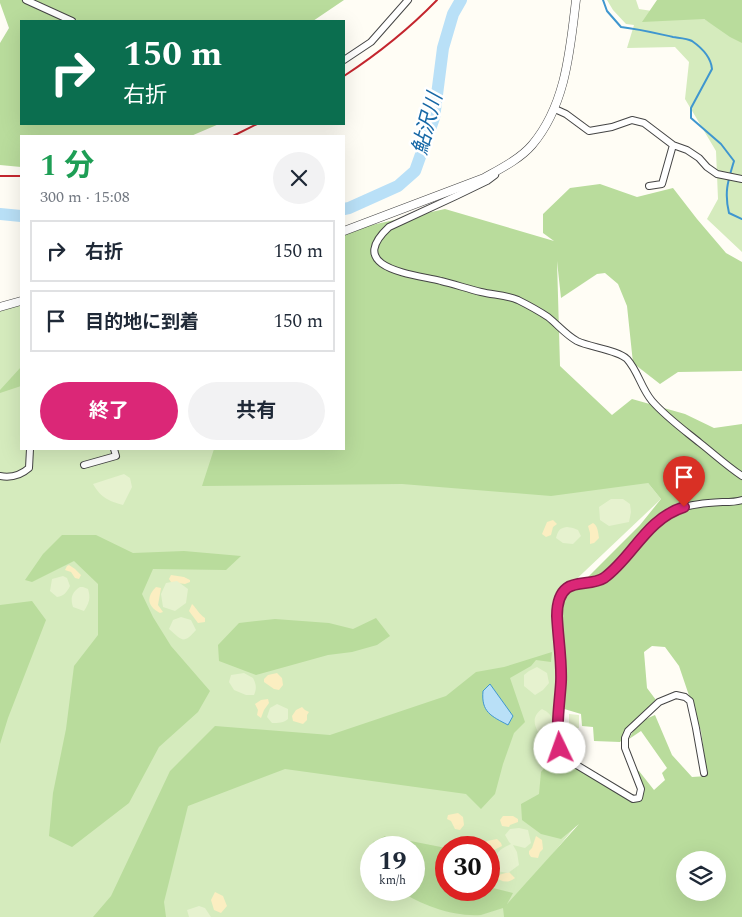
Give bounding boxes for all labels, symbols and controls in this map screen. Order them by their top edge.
text: 150 m [123,28,222,81]
icon: right [40,40,105,105]
text: 右折 [123,79,167,112]
water label: 鮎沢川 [404,88,452,159]
text: 1 分 [40,143,94,189]
button: close [273,152,325,204]
text: 300 m · 15:08 [40,185,130,209]
icon: right [42,237,70,265]
text: 150 m [273,237,323,266]
text: 右折 [85,238,123,267]
icon: arrive [42,307,70,335]
text: 150 m [273,307,323,336]
text: 目的地に到着 [85,308,199,337]
button: 終了 [40,382,178,440]
button: 共有 [188,382,325,440]
pin [663,456,705,507]
icon: arrive [670,463,698,491]
position arrow [533,721,585,773]
speed limit sign: 30 [435,836,500,901]
text: 19 [378,843,407,881]
map controls [676,851,726,901]
button: layers [676,851,726,901]
text: km/h [379,871,406,890]

